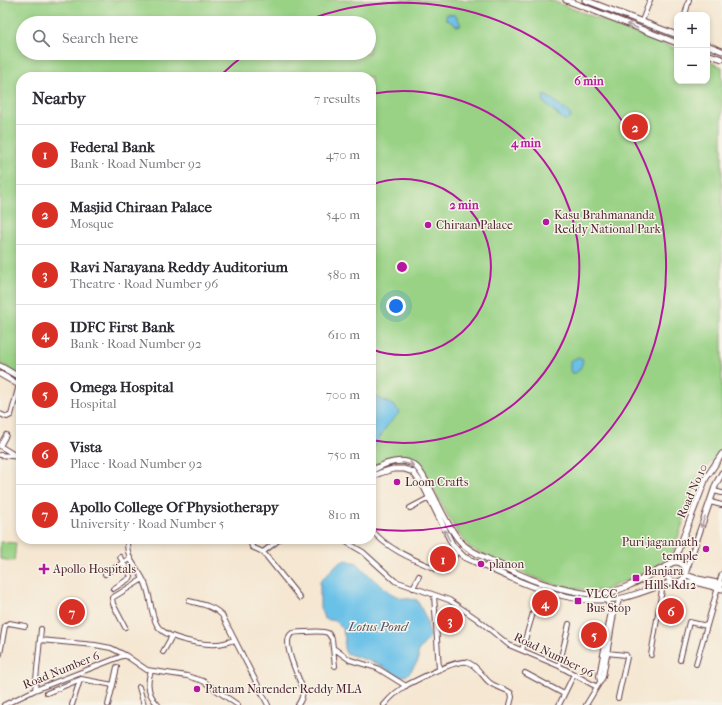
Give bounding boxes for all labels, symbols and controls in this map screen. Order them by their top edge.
map controls [674,12,710,84]
button: + [674,12,710,48]
search box [16,16,376,60]
one-way arrow [627,21,639,29]
icon: search [30,27,52,49]
text: Search here [62,29,138,47]
button: − [674,48,710,84]
text: 6 min [574,74,605,88]
text: Nearby [32,88,86,108]
text: 7 results [314,91,360,106]
pin: 2 [622,112,648,142]
text: 4 min [510,136,542,151]
text: Federal Bank [70,138,155,156]
text: 1 [43,147,47,162]
text: 470 m [326,147,360,162]
text: Bank · Road Number 92 [70,156,201,171]
text: Masjid Chiraan Palace [70,198,212,216]
text: 2 min [449,198,480,212]
text: 2 [42,207,48,222]
text: 540 m [326,207,360,222]
place label: Kasu Brahmananda Reddy National Park [554,208,662,236]
text: Mosque [70,216,114,231]
marker: Kasu Brahmananda Reddy National Park [541,217,551,227]
place label: Chiraan Palace [436,218,513,232]
marker: Chiraan Palace [423,220,433,230]
text: Ravi Narayana Reddy Auditorium [70,258,288,276]
centre of rings [395,260,409,274]
text: 3 [42,267,48,282]
text: 580 m [327,267,360,282]
text: Theatre · Road Number 96 [70,276,218,291]
your location [386,296,406,316]
text: IDFC First Bank [70,318,175,336]
text: 4 [41,327,49,342]
text: 610 m [328,327,360,342]
text: Bank · Road Number 92 [70,336,201,351]
text: Omega Hospital [70,378,174,396]
text: 5 [42,387,48,402]
text: 700 m [326,387,360,402]
text: Hospital [70,396,117,411]
text: Vista [70,438,102,456]
text: 6 [41,447,49,462]
text: 750 m [327,447,360,462]
text: Place · Road Number 92 [70,456,202,471]
one-way arrow [401,461,414,468]
street label: Road No 10 [674,462,710,520]
place label: Loom Crafts [405,475,469,489]
marker: Loom Crafts [392,477,402,487]
text: Apollo College Of Physiotherapy [70,498,279,516]
text: 7 [42,507,48,522]
text: 810 m [328,507,360,522]
text: University · Road Number 5 [70,516,224,531]
one-way arrow [699,516,706,529]
one-way arrow [443,529,450,541]
place label: Puri jagannath temple [622,535,698,563]
pin: 1 [430,544,456,574]
marker: Puri jagannath temple [701,544,711,554]
place label: planon [488,557,524,571]
marker: planon [476,559,486,569]
place label: Apollo Hospitals [52,562,136,576]
marker: Apollo Hospitals [38,563,50,575]
place label: Banjara Hills Rd12 [644,564,696,592]
marker: Banjara Hills Rd12 [631,573,641,583]
place label: VLCC Bus Stop [585,587,631,615]
pin: 4 [532,588,558,618]
marker: VLCC Bus Stop [573,596,583,606]
pin: 6 [658,596,684,626]
pin: 7 [59,597,85,627]
pin: 3 [437,605,463,635]
water label: Lotus Pond [347,619,410,634]
pin: 5 [581,620,607,650]
street label: Road Number 96 [512,630,597,681]
street label: Road Number 6 [21,648,102,692]
place label: Patnam Narender Reddy MLA [205,682,362,696]
marker: Patnam Narender Reddy MLA [192,684,202,694]

